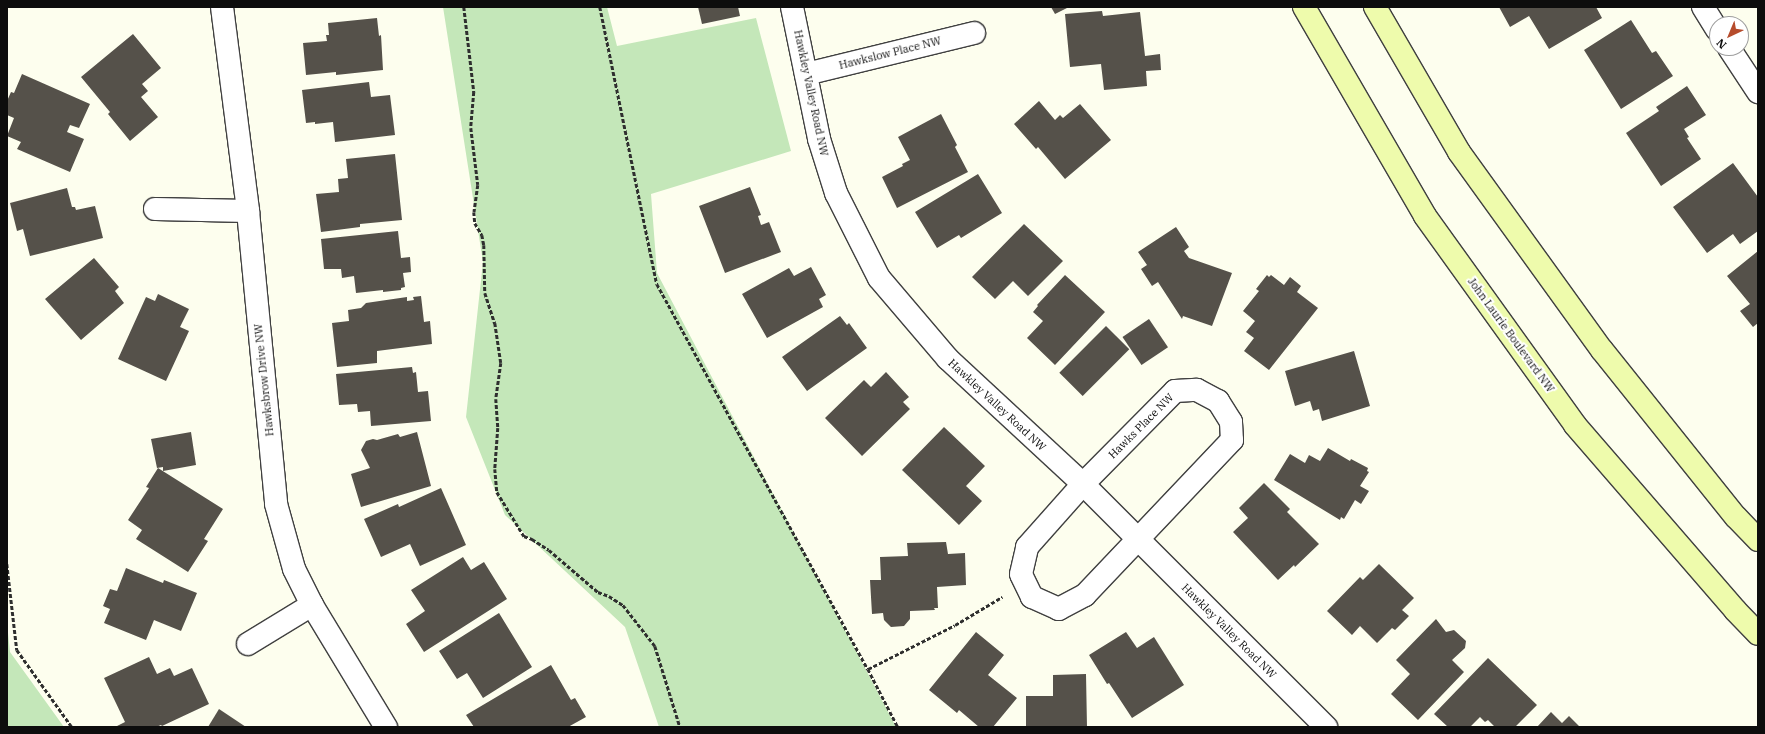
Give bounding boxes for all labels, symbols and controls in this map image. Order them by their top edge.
north arrow [1709,16,1749,56]
street label: Hawkley Valley Road NW [791,29,831,157]
street label: Hawkslow Place NW [838,34,942,72]
text: N [1713,36,1729,52]
street label: John Laurie Boulevard NW [1465,275,1557,395]
street label: Hawksbrow Drive NW [252,323,276,437]
street label: Hawkley Valley Road NW [945,356,1049,454]
street label: Hawks Place NW [1106,391,1176,461]
street label: Hawkley Valley Road NW [1179,581,1279,681]

